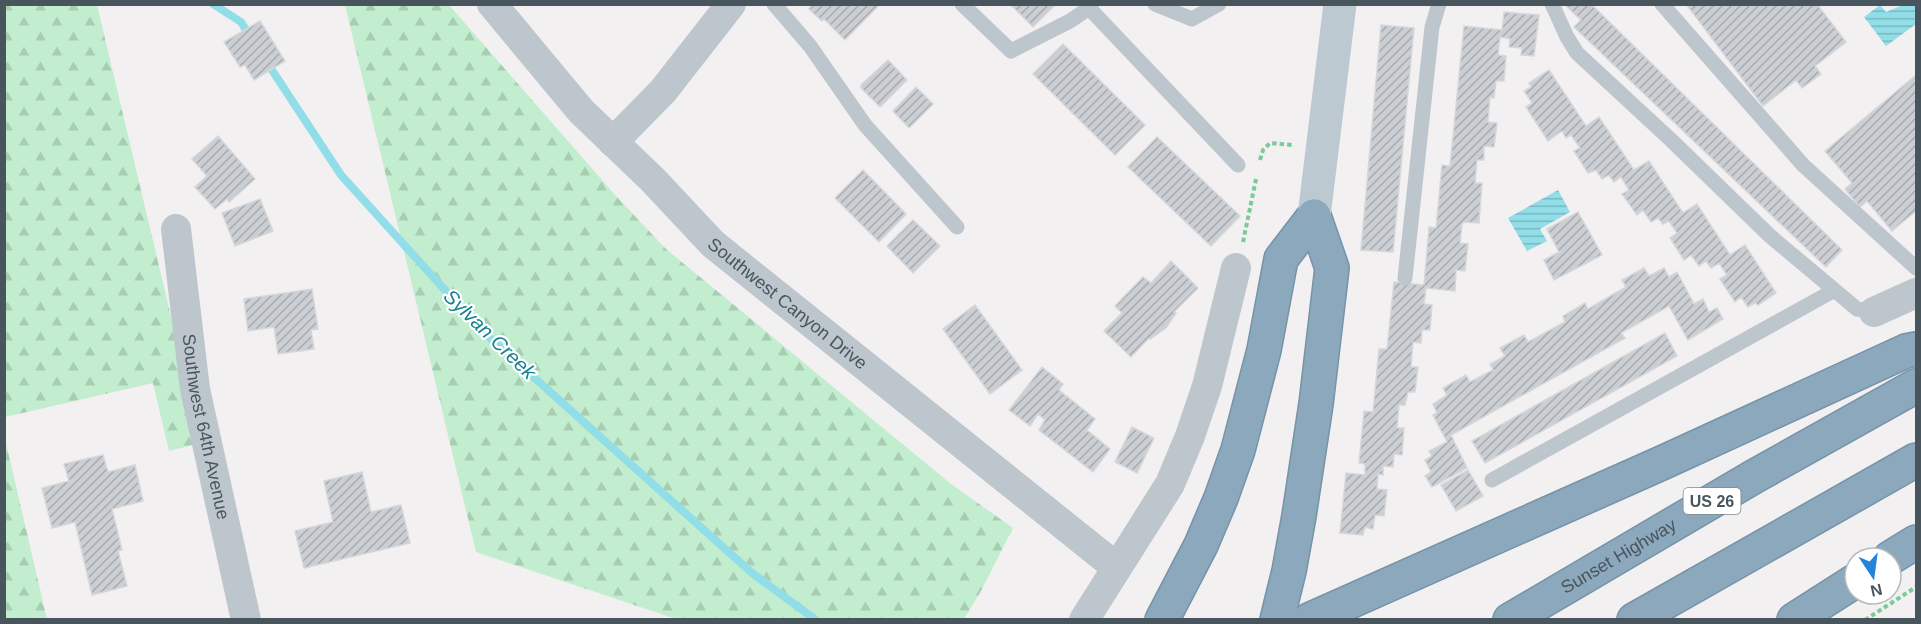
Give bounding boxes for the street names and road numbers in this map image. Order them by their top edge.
street label: Southwest Canyon Drive [704,234,871,373]
street label: Southwest 64th Avenue [179,333,234,521]
road number: US 26 [1684,488,1740,514]
street label: Sunset Highway [1557,515,1680,598]

